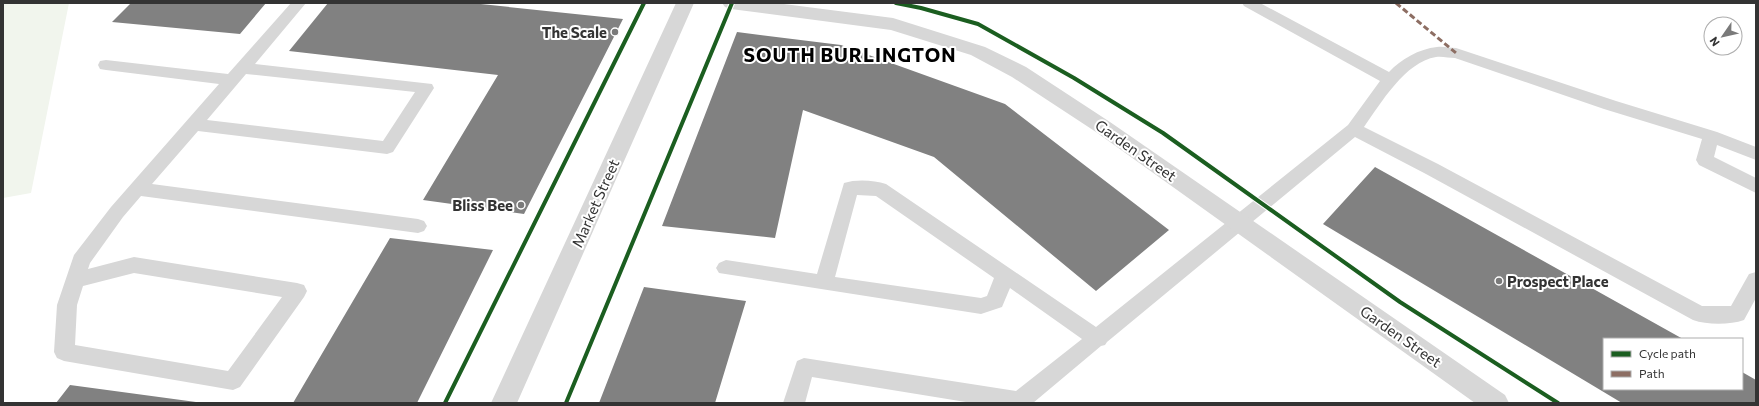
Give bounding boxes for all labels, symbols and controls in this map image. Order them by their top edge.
north arrow [1703,16,1743,56]
place label: The Scale [542,23,607,41]
marker: The Scale [610,27,620,37]
text: N [1707,35,1722,49]
district label: SOUTH BURLINGTON [744,43,956,66]
street label: Garden Street [1092,115,1180,185]
street label: Market Street [567,156,623,250]
place label: Bliss Bee [452,196,513,214]
marker: Bliss Bee [516,200,526,210]
place label: Prospect Place [1507,272,1609,290]
marker: Prospect Place [1494,276,1504,286]
street label: Garden Street [1357,301,1445,371]
legend [1603,338,1743,390]
text: Cycle path [1639,346,1696,360]
text: Path [1639,366,1665,380]

